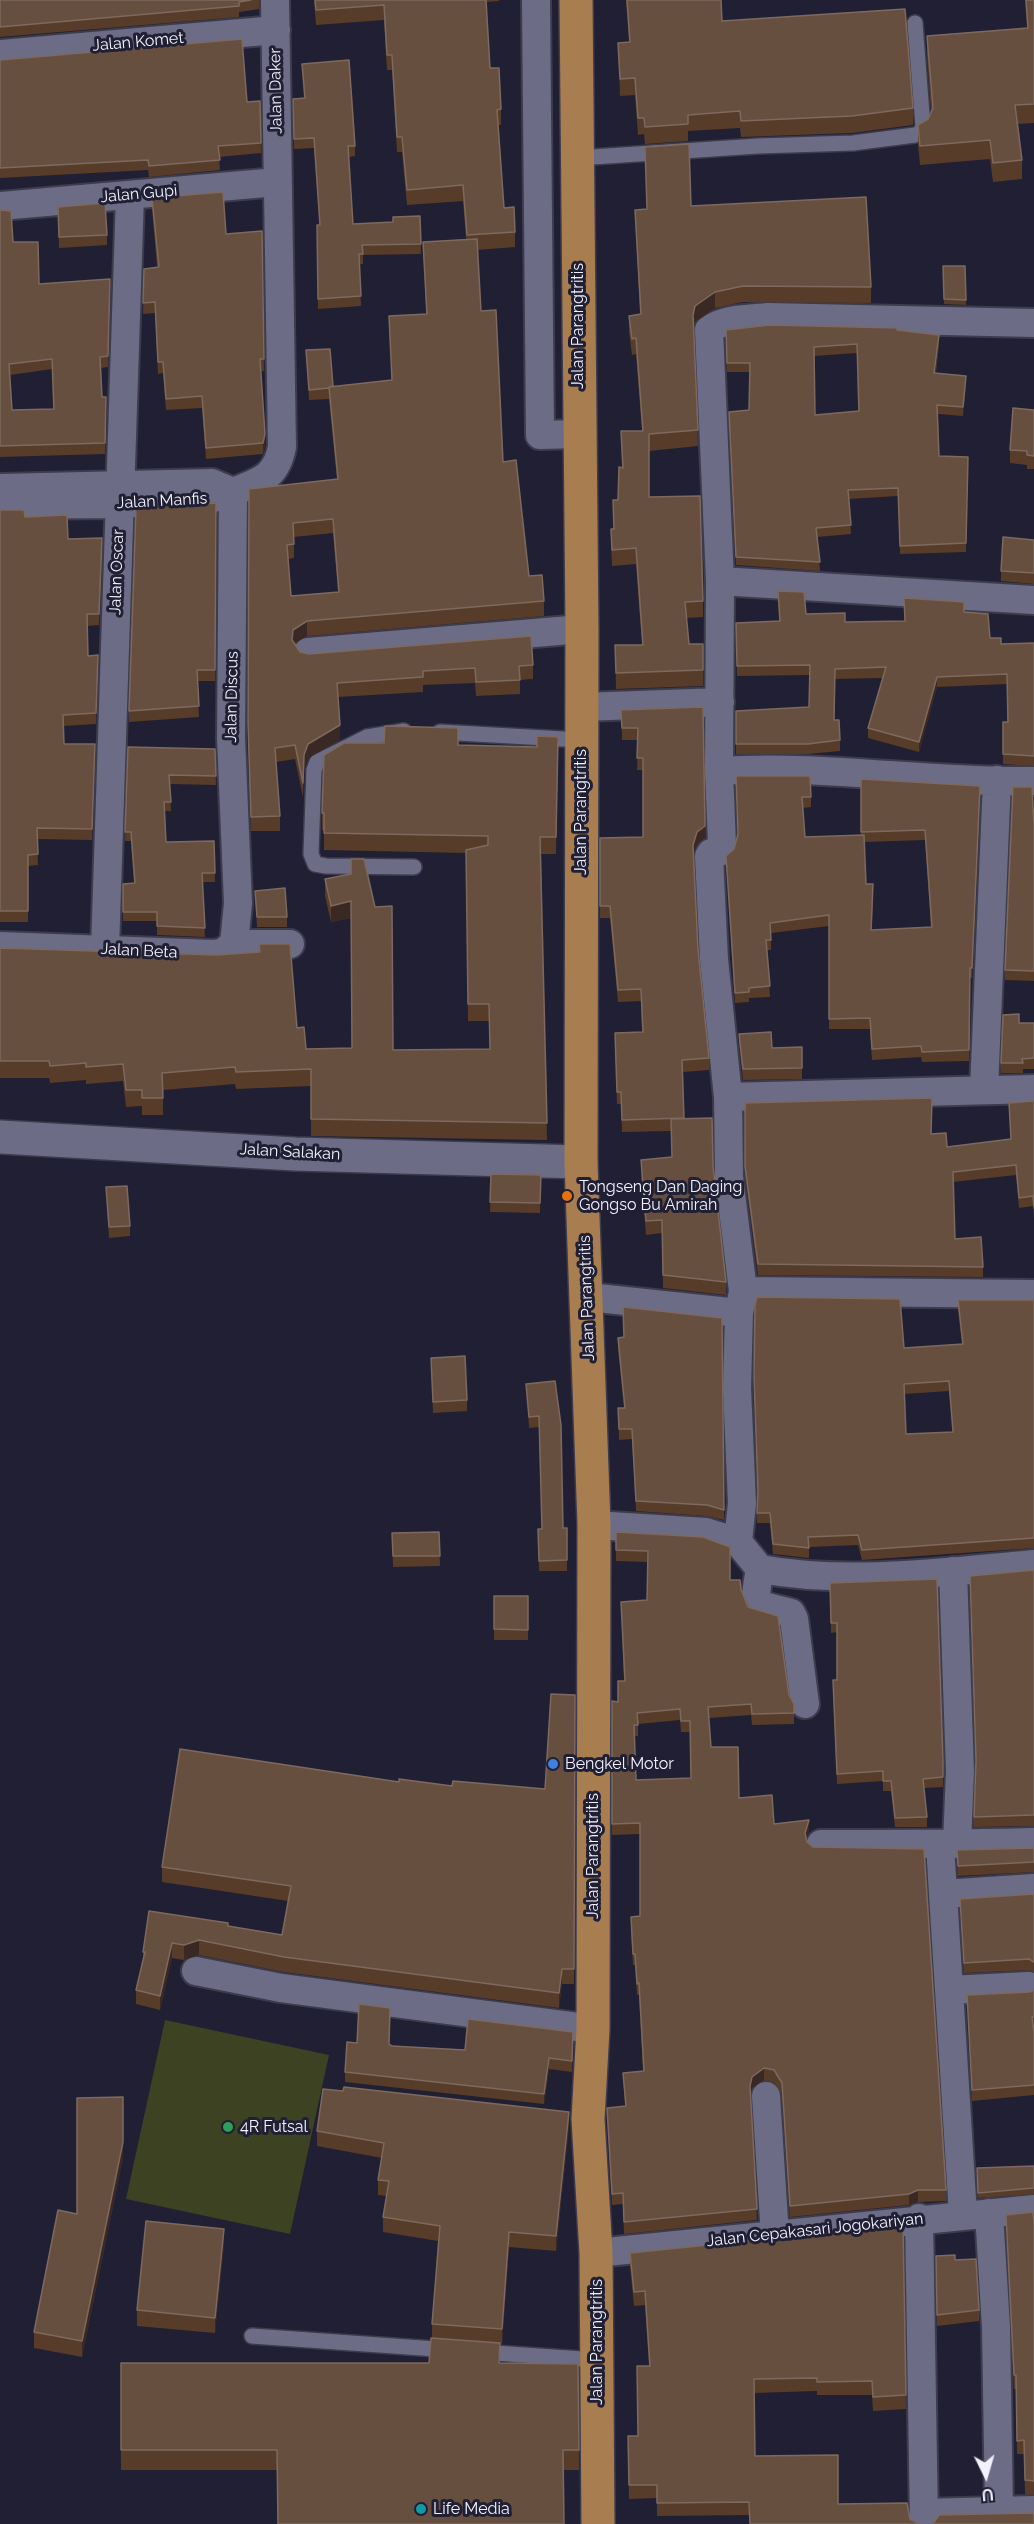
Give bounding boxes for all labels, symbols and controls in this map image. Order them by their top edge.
street label: Jalan Komet [92,28,184,56]
street label: Jalan Daker [266,48,286,134]
street label: Jalan Gupi [100,181,178,207]
street label: Jalan Parangtritis [568,263,588,389]
street label: Jalan Manfis [116,489,208,513]
street label: Jalan Oscar [106,529,128,615]
street label: Jalan Discus [222,651,242,743]
street label: Jalan Parangtritis [571,749,591,875]
street label: Jalan Beta [100,939,178,963]
street label: Jalan Salakan [239,1140,341,1164]
place label: Tongseng Dan Daging Gongso Bu Amirah [579,1177,742,1215]
marker: Tongseng Dan Daging Gongso Bu Amirah [560,1189,574,1203]
street label: Jalan Parangtritis [575,1235,599,1361]
place label: Bengkel Motor [565,1754,674,1774]
marker: Bengkel Motor [546,1757,560,1771]
street label: Jalan Parangtritis [583,1793,603,1919]
place label: 4R Futsal [240,2117,308,2137]
marker: 4R Futsal [221,2120,235,2134]
street label: Jalan Cepakasari Jogokariyan [706,2209,924,2251]
street label: Jalan Parangtritis [587,2279,607,2405]
north arrow [956,2446,1016,2506]
text: U [981,2484,994,2504]
place label: Life Media [433,2499,510,2519]
marker: Life Media [414,2502,428,2516]

